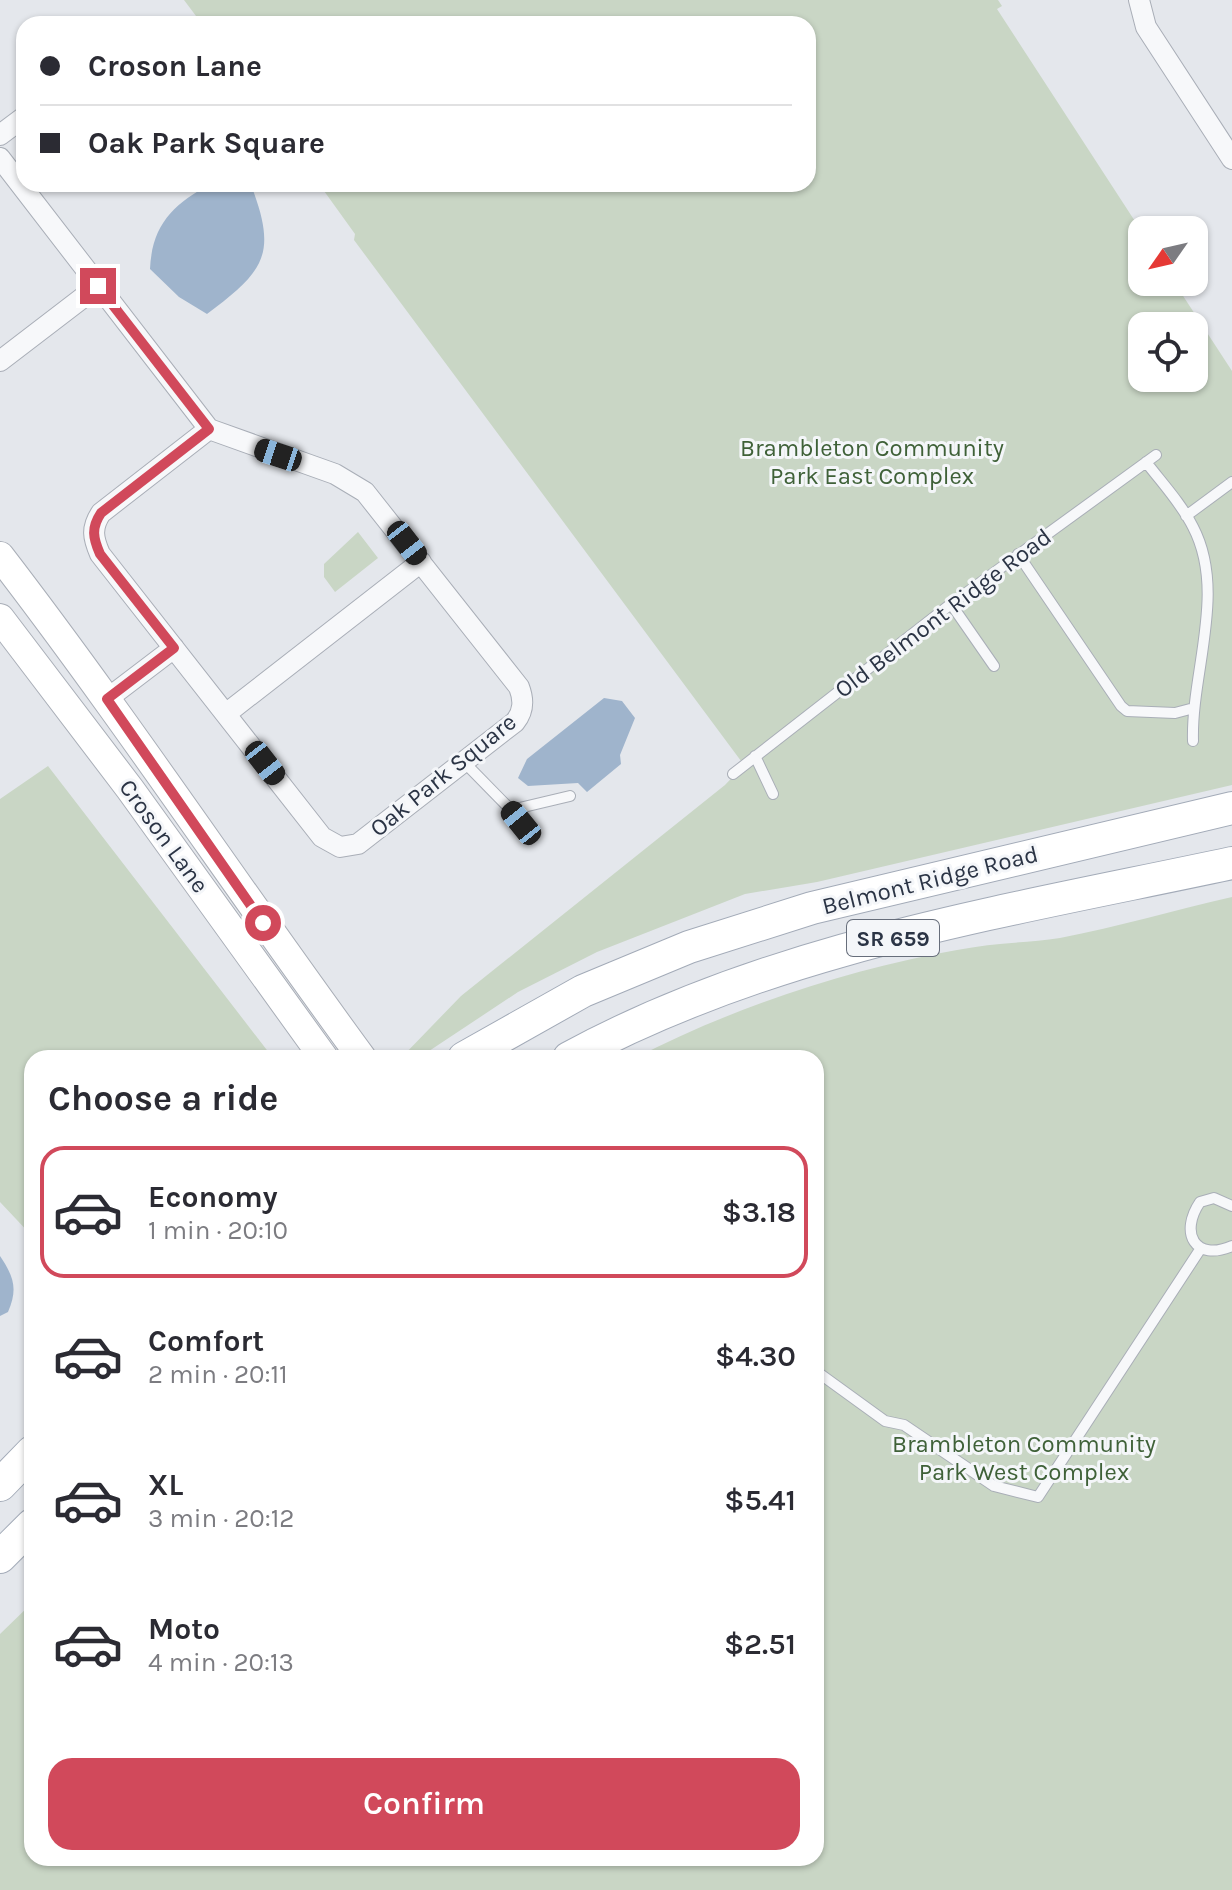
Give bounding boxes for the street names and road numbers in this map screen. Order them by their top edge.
street label: Old Belmont Ridge Road [829,522,1057,704]
street label: Oak Park Square [364,708,522,842]
street label: Croson Lane [113,774,215,898]
street label: Belmont Ridge Road [819,840,1041,920]
road number: SR 659 [847,920,939,956]

